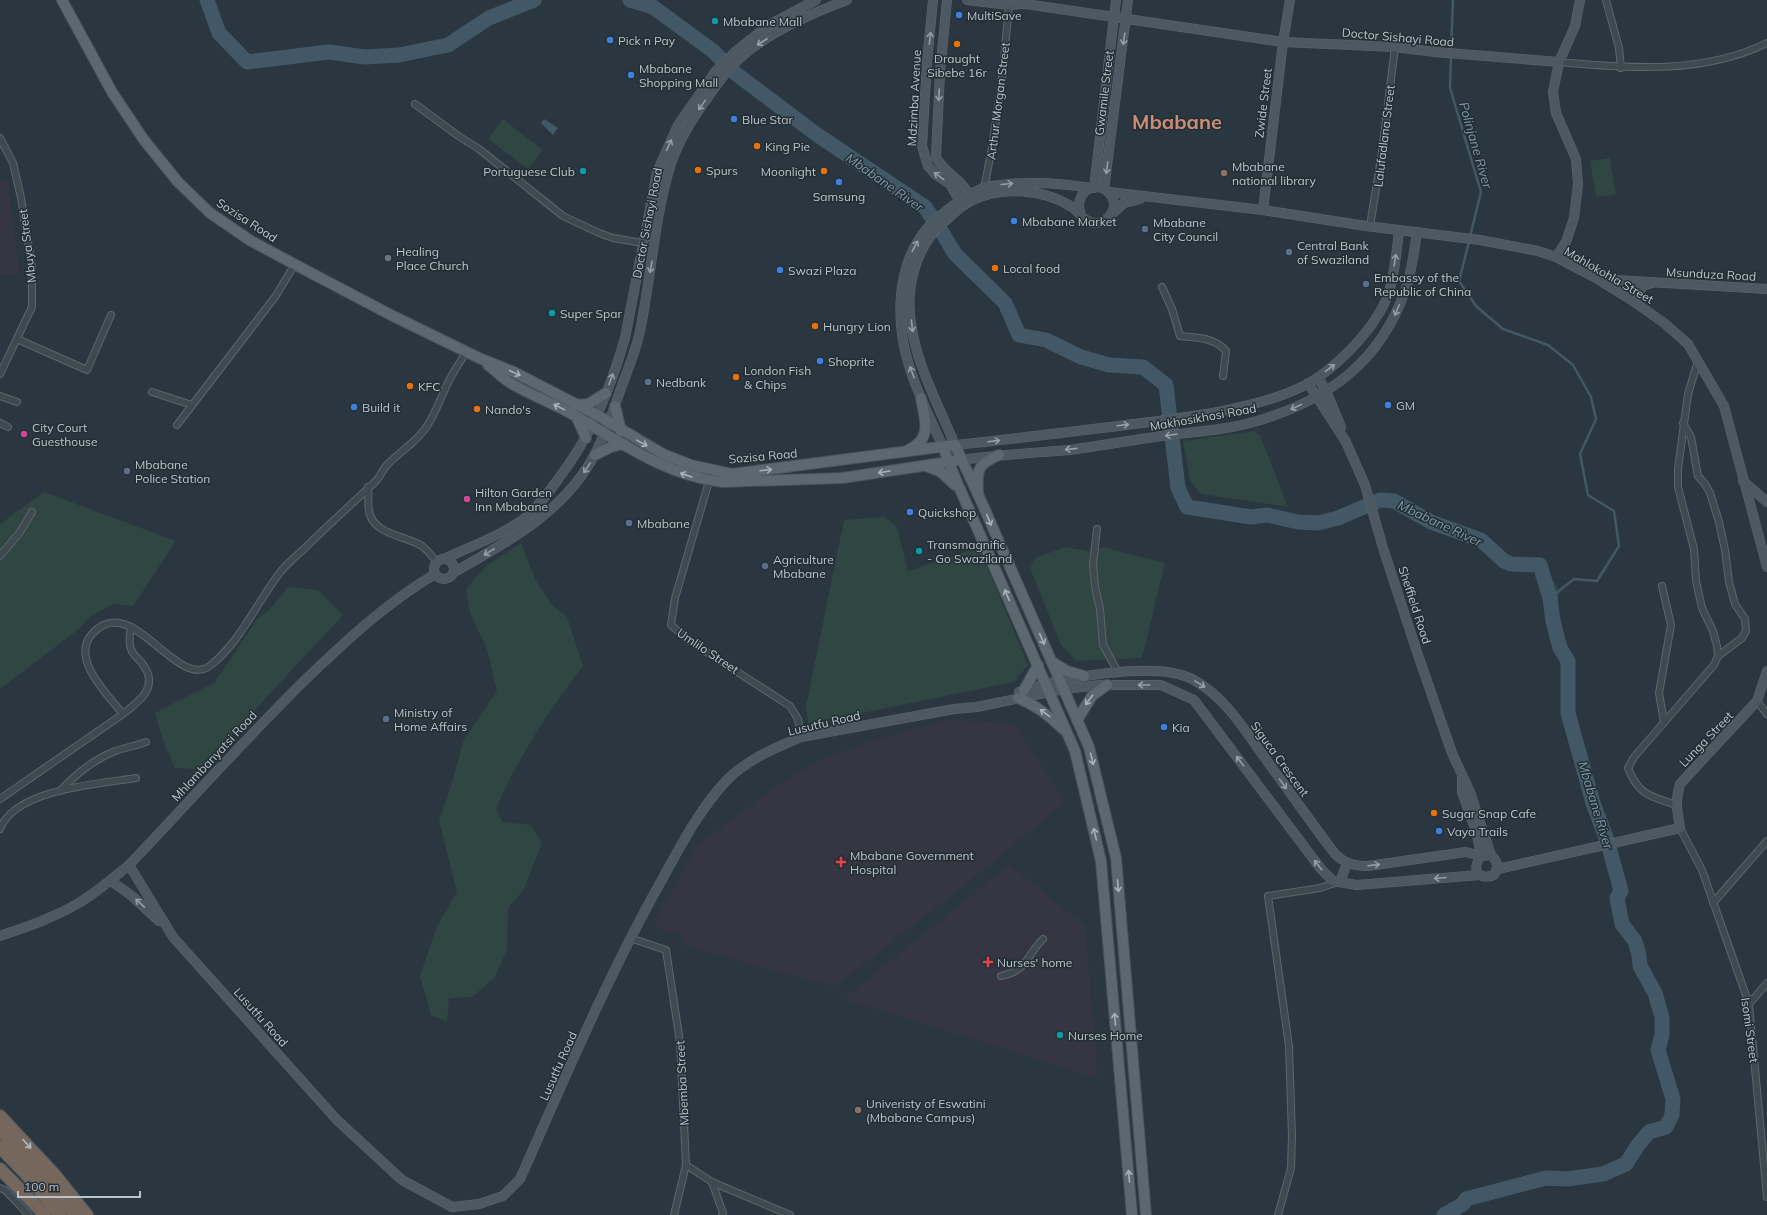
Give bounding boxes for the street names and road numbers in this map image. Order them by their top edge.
street label: Doctor Sishayi Road [1341,25,1455,49]
street label: Arthur Morgan Street [983,41,1013,161]
street label: Mdzimba Avenue [904,49,924,147]
street label: Gwamile Street [1091,50,1117,136]
street label: Zwide Street [1251,67,1275,139]
street label: Lalufadlana Street [1370,84,1398,188]
street label: Doctor Sishayi Road [629,166,665,280]
street label: Sozisa Road [214,195,280,245]
street label: Mbuya Street [15,208,39,284]
street label: Mahlokohla Street [1562,243,1656,307]
street label: Msunduza Road [1666,264,1756,284]
street label: Makhosikhosi Road [1149,400,1257,434]
street label: Sozisa Road [728,446,798,466]
street label: Sheffield Road [1395,564,1435,646]
street label: Umlilo Street [674,625,742,677]
street label: Lusutfu Road [786,707,862,739]
street label: Mhlambanyatsi Road [168,708,260,804]
street label: Lunga Street [1676,708,1736,770]
street label: Siguca Crescent [1248,718,1312,800]
street label: Lusutfu Road [231,984,291,1050]
street label: Isomi Street [1738,996,1762,1064]
street label: Lusutfu Road [536,1029,580,1103]
street label: Mbemba Street [672,1040,692,1126]

